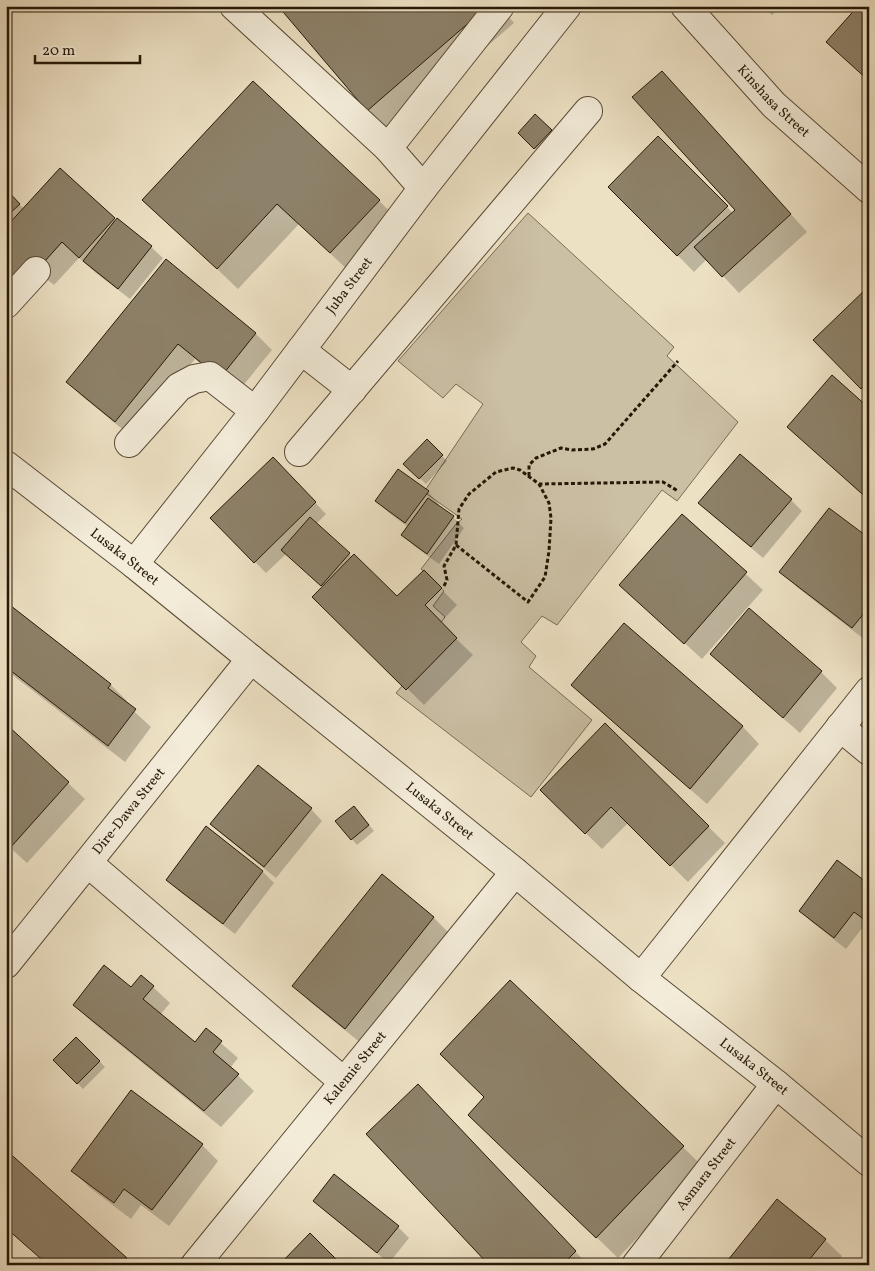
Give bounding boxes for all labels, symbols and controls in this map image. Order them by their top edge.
scale bar [35,32,140,64]
text: 20 m [42,41,75,62]
street label: Kinshasa Street [733,61,814,142]
street label: Juba Street [322,253,377,318]
street label: Lusaka Street [86,524,163,590]
street label: Dire-Dawa Street [88,764,170,859]
street label: Lusaka Street [401,778,478,845]
street label: Kalemie Street [320,1027,391,1109]
street label: Lusaka Street [715,1034,792,1100]
street label: Asmara Street [672,1133,741,1215]

